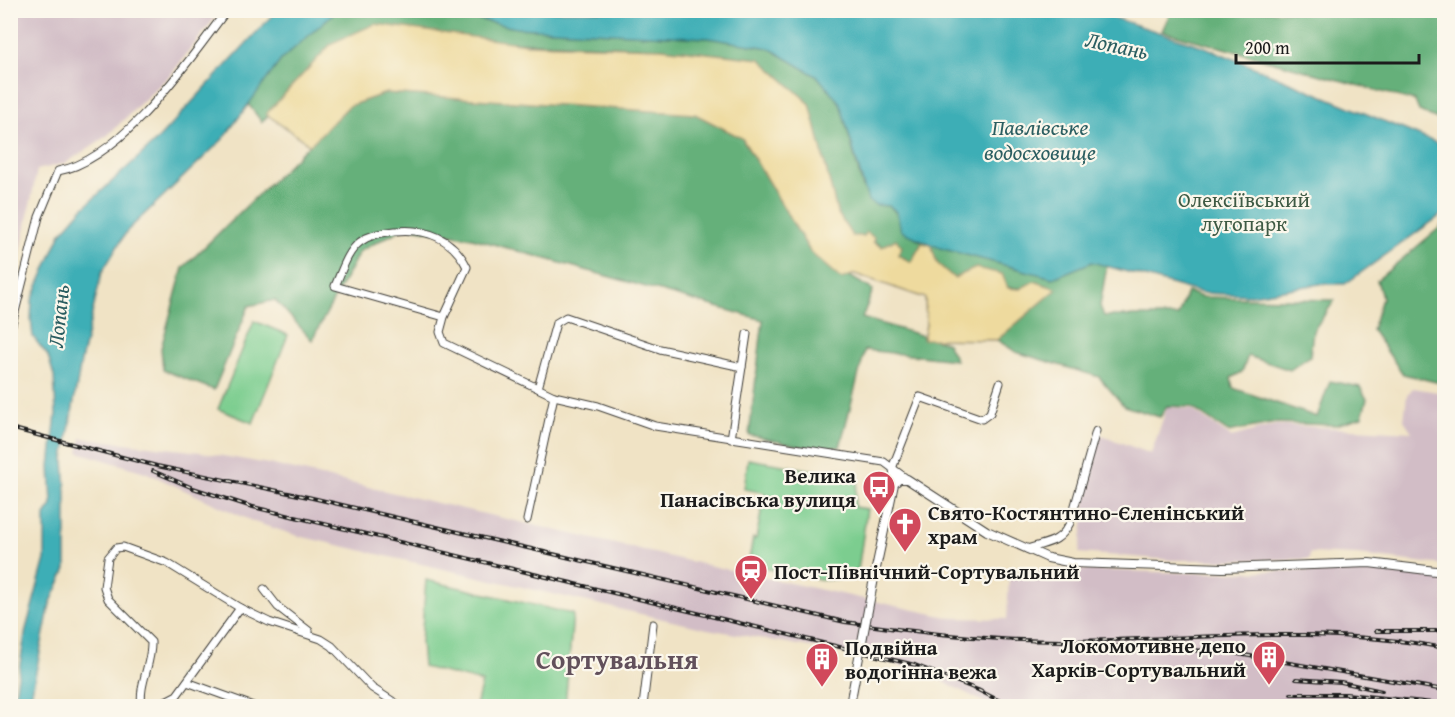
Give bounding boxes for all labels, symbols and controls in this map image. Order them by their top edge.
water label: Лопань [1083,23,1151,67]
scale bar [1236,27,1419,65]
text: 200 m [1245,34,1290,61]
water label: Павлівське водосховище [984,111,1096,168]
park label: Олексіївський лугопарк [1178,184,1310,239]
water label: Лопань [39,283,77,349]
place label: Велика Панасівська вулиця [660,460,856,515]
bus stop icon: Велика Панасівська вулиця [861,469,897,516]
place label: Свято-Костянтино-Єленінський храм [928,497,1244,552]
church icon: Свято-Костянтино-Єленінський храм [887,506,923,553]
station icon: Пост-Північний-Сортувальний [733,553,769,600]
place label: Пост-Північний-Сортувальний [774,556,1079,587]
place label: Локомотивне депо Харків-Сортувальний [1031,630,1246,685]
place label: Подвійна водогінна вежа [845,632,997,687]
district label: Сортувальня [536,639,698,679]
building icon: Локомотивне депо Харків-Сортувальний [1251,639,1287,686]
building icon: Подвійна водогінна вежа [804,641,840,688]

